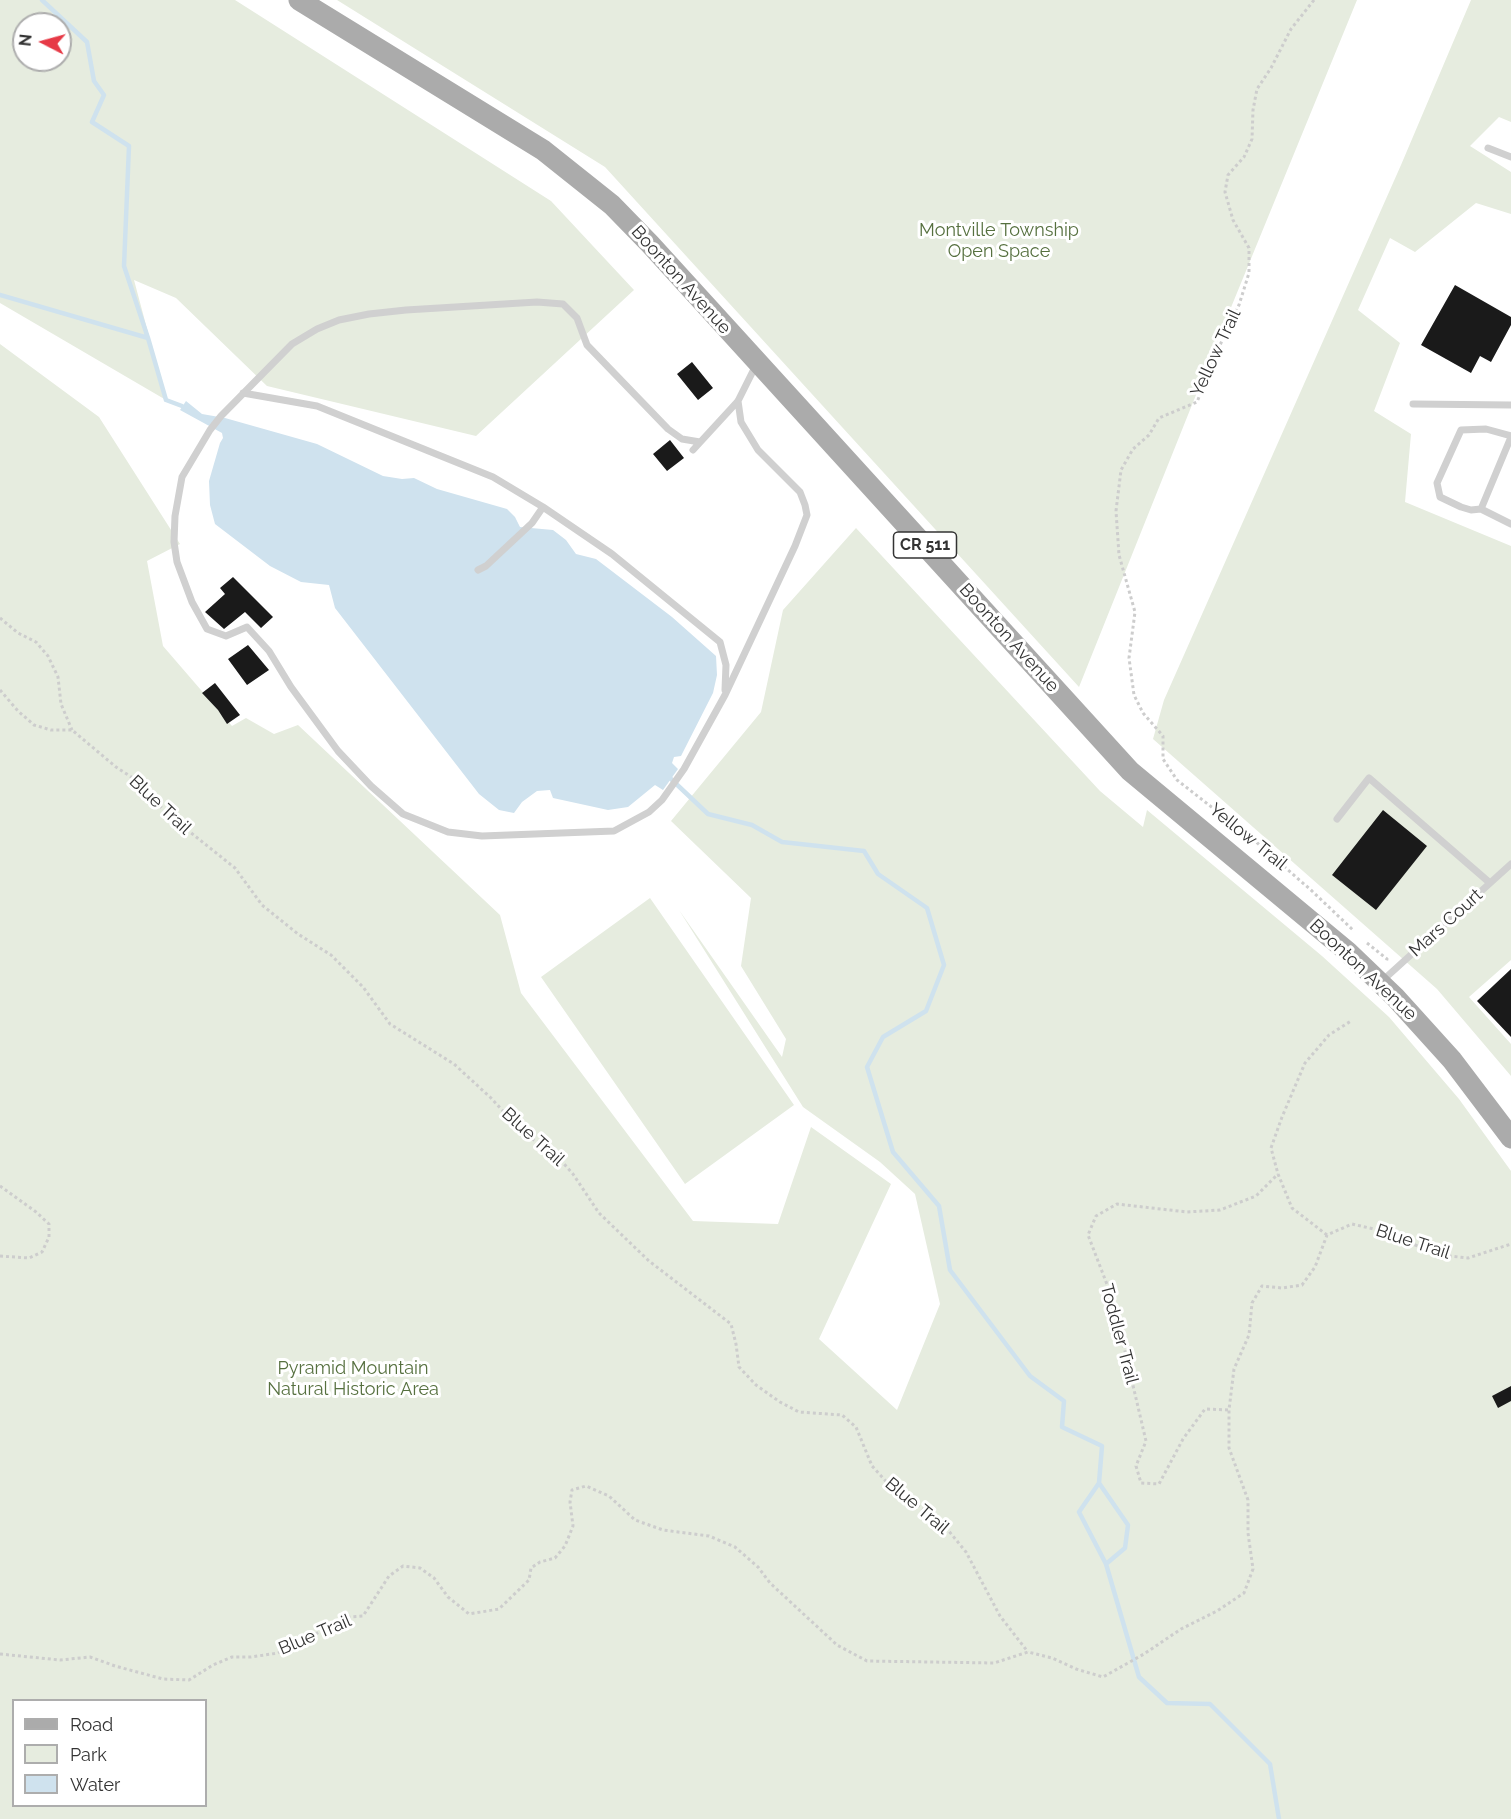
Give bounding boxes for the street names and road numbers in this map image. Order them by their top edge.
street label: Boonton Avenue [627,221,735,339]
street label: Yellow Trail [1186,306,1246,400]
road number: CR 511 [894,532,956,558]
street label: Boonton Avenue [955,579,1063,697]
street label: Blue Trail [124,771,196,839]
street label: Yellow Trail [1205,799,1291,875]
street label: Mars Court [1405,884,1487,962]
street label: Boonton Avenue [1305,915,1421,1025]
street label: Blue Trail [497,1103,569,1171]
street label: Blue Trail [1373,1220,1453,1264]
street label: Toddler Trail [1095,1282,1143,1386]
street label: Blue Trail [881,1473,953,1539]
street label: Blue Trail [275,1610,355,1660]

